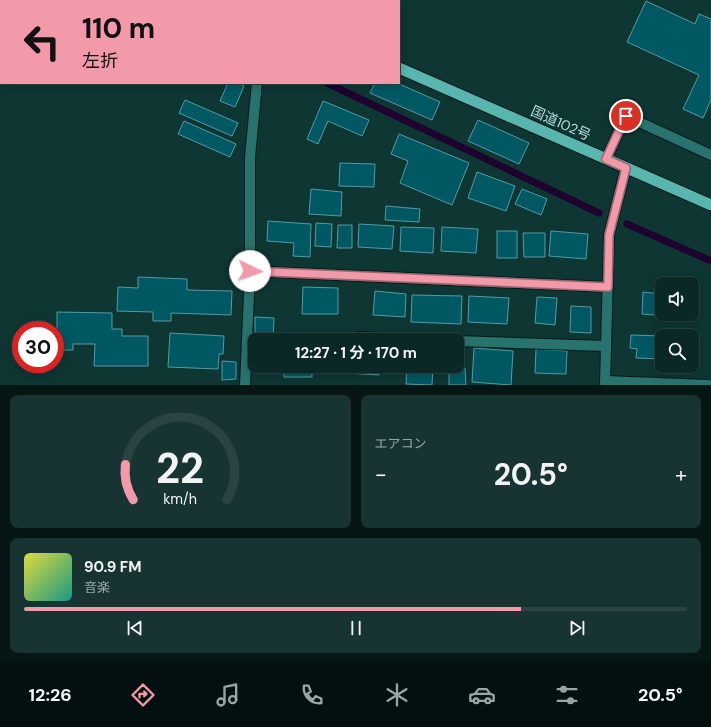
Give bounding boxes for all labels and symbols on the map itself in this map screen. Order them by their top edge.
pin [609,99,643,133]
street label: 国道102号 [528,102,594,144]
position arrow [229,250,271,292]
speed limit sign: 30 [12,321,64,373]

